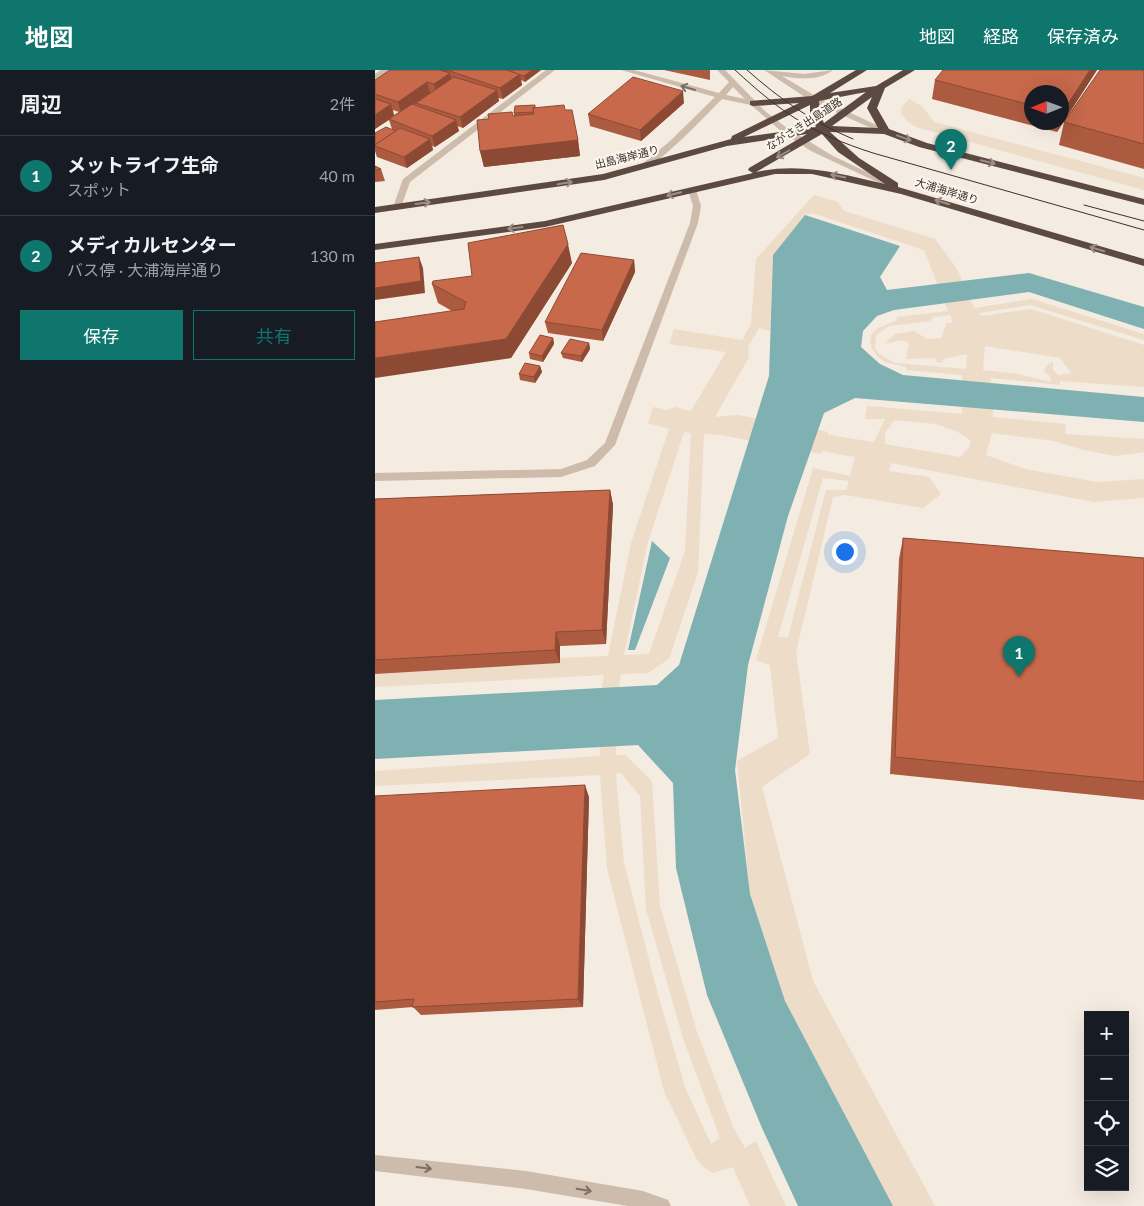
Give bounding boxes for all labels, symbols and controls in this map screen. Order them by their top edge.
text: 地図 [25,22,73,51]
text: 地図 [919,25,955,47]
text: 経路 [983,25,1019,47]
text: 保存済み [1047,25,1119,47]
one-way arrow [681,82,697,92]
north arrow [1024,85,1069,130]
text: 周辺 [20,91,62,116]
text: 2件 [330,94,355,113]
street label: ながさき出島道路 [763,94,844,153]
pin: 2 [935,129,967,170]
one-way arrow [896,134,911,143]
street label: 出島海岸通り [593,142,660,171]
one-way arrow [776,149,791,159]
text: メットライフ生命 [67,153,219,176]
one-way arrow [979,157,995,167]
text: 1 [31,166,41,185]
text: 40 m [319,166,355,185]
one-way arrow [831,171,847,181]
street label: 大浦海岸通り [914,175,981,206]
one-way arrow [556,178,572,188]
text: スポット [67,180,131,199]
one-way arrow [666,190,682,199]
one-way arrow [934,197,950,207]
one-way arrow [415,198,431,208]
one-way arrow [507,223,523,233]
text: メディカルセンター [67,233,237,256]
one-way arrow [1090,243,1106,253]
text: 2 [31,246,41,265]
text: 130 m [310,246,355,265]
text: バス停 · 大浦海岸通り [67,260,223,279]
button: 保存 [20,310,183,360]
button: 共有 [193,310,355,360]
your location [832,539,858,565]
pin: 1 [1003,636,1035,677]
map controls [1084,1011,1129,1191]
button: + [1084,1011,1129,1056]
button: − [1084,1056,1129,1101]
button: locate [1084,1101,1129,1146]
button: layers [1084,1146,1129,1191]
one-way arrow [415,1163,431,1173]
one-way arrow [576,1185,592,1195]

